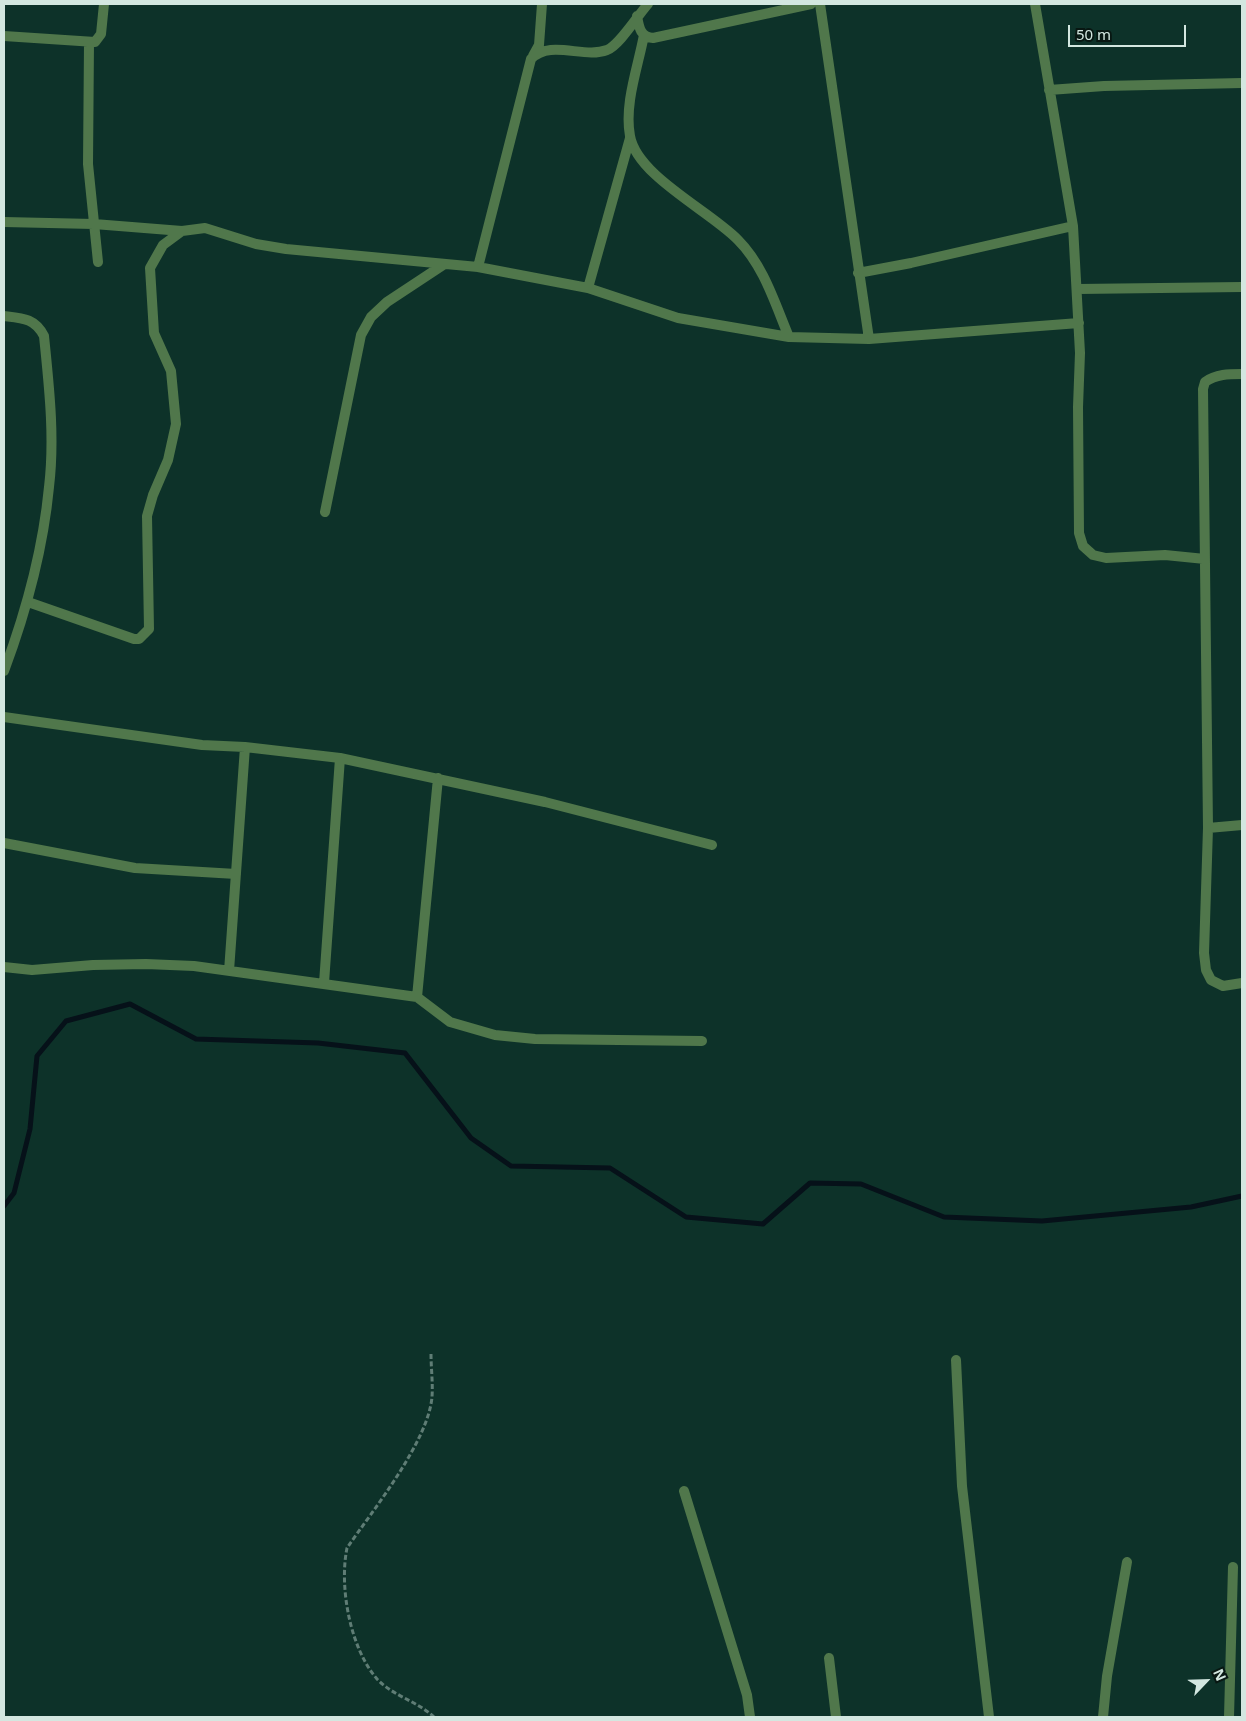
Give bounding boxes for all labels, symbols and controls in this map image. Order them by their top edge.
scale bar [1071,15,1188,47]
text: 50 m [1076,24,1111,44]
north arrow [1181,1656,1231,1706]
text: N [1209,1666,1231,1684]

